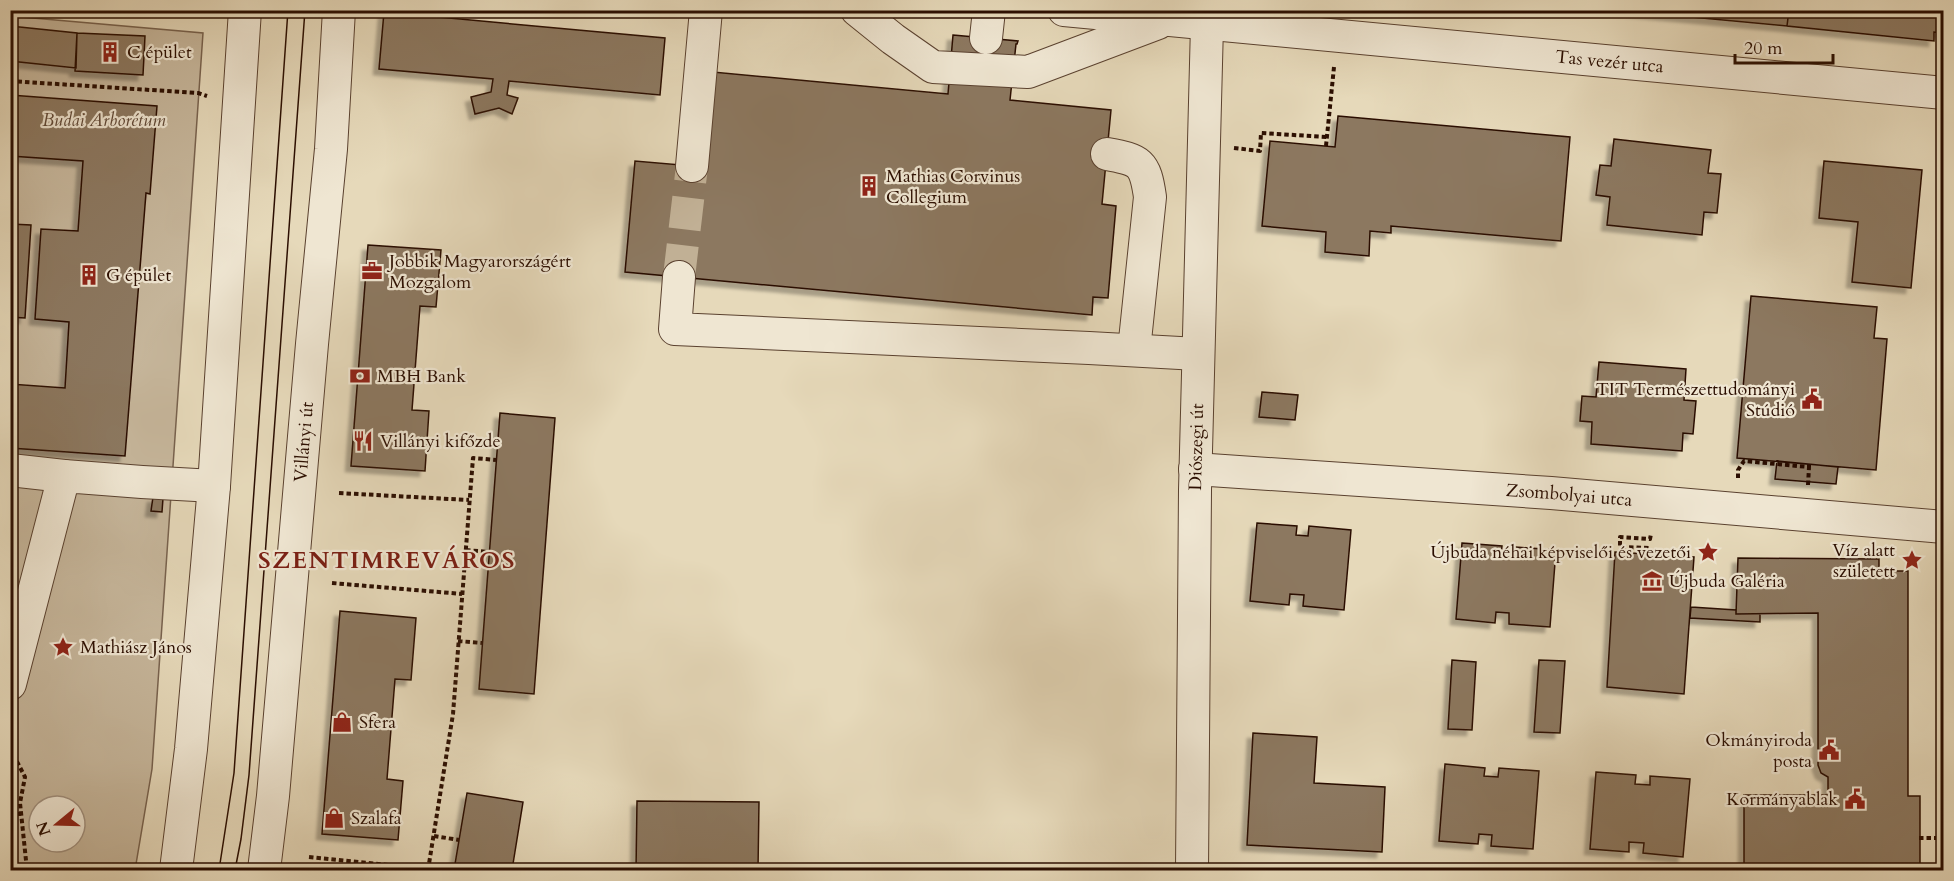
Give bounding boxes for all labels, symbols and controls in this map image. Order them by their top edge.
scale bar [1735,27,1832,65]
text: 20 m [1744,36,1783,61]
building icon: C épület [98,40,122,64]
place label: C épület [127,40,192,65]
street label: Tas vezér utca [1554,44,1665,80]
park label: Budai Arborétum [42,108,166,133]
place label: Mathias Corvinus Collegium [886,164,1020,210]
building icon: Mathias Corvinus Collegium [857,174,881,198]
place label: Jobbik Magyarországért Mozgalom [386,249,571,295]
office icon: Jobbik Magyarországért Mozgalom [360,259,384,283]
building icon: G épület [77,263,101,287]
place label: G épület [106,263,171,288]
bank icon: MBH Bank [348,364,372,388]
place label: MBH Bank [377,364,466,389]
place label: TIT Természettudományi Stúdió [1596,377,1795,423]
public building icon: TIT Természettudományi Stúdió [1800,387,1824,411]
street label: Villányi út [288,400,320,483]
street label: Diószegi út [1183,403,1210,491]
restaurant icon: Villányi kifőzde [351,429,375,453]
place label: Villányi kifőzde [380,429,501,454]
street label: Zsombolyai utca [1505,478,1633,513]
place label: Víz alatt született [1832,538,1895,584]
place label: Újbuda néhai képviselői és vezetői [1431,540,1691,565]
place icon: Újbuda néhai képviselői és vezetői [1696,540,1720,564]
district label: SZENTIMREVÁROS [258,544,516,577]
place icon: Víz alatt született [1900,548,1924,572]
museum icon: Újbuda Galéria [1640,569,1664,593]
place label: Újbuda Galéria [1669,569,1785,594]
place icon: Mathiász János [51,635,75,659]
place label: Mathiász János [80,635,192,660]
shop icon: Sfera [330,710,354,734]
place label: Sfera [359,710,396,735]
place label: Okmányiroda posta [1705,728,1812,774]
public building icon: Okmányiroda posta [1817,738,1841,762]
place label: Kormányablak [1726,787,1838,812]
public building icon: Kormányablak [1843,787,1867,811]
north arrow [27,794,87,854]
shop icon: Szalafa [322,806,346,830]
place label: Szalafa [351,806,402,831]
text: N [31,818,56,839]

